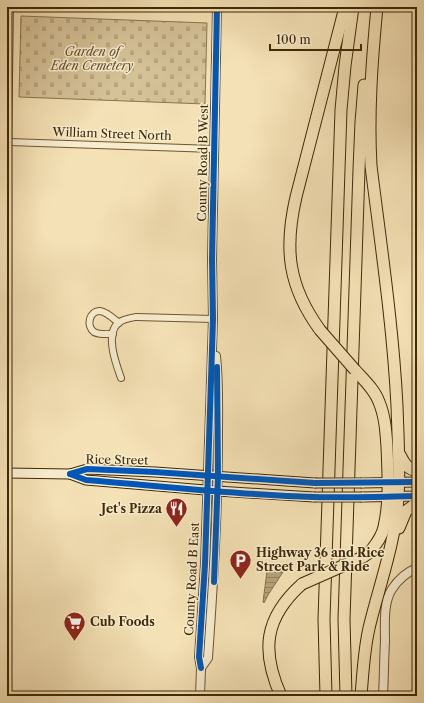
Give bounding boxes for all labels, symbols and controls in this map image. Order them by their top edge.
scale bar [270,26,361,52]
text: 100 m [276,32,311,47]
park label: Garden of Eden Cemetery [50,44,133,73]
street label: County Road B West [194,103,211,222]
street label: William Street North [51,124,172,143]
street label: Rice Street [86,451,149,468]
restaurant icon: Jet's Pizza [164,496,190,529]
place label: Jet's Pizza [99,501,163,516]
street label: County Road B East [181,521,202,636]
place label: Highway 36 and Rice Street Park & Ride [256,545,384,574]
parking icon: Highway 36 and Rice Street Park & Ride [228,547,254,580]
supermarket icon: Cub Foods [61,609,87,642]
place label: Cub Foods [90,614,155,629]

